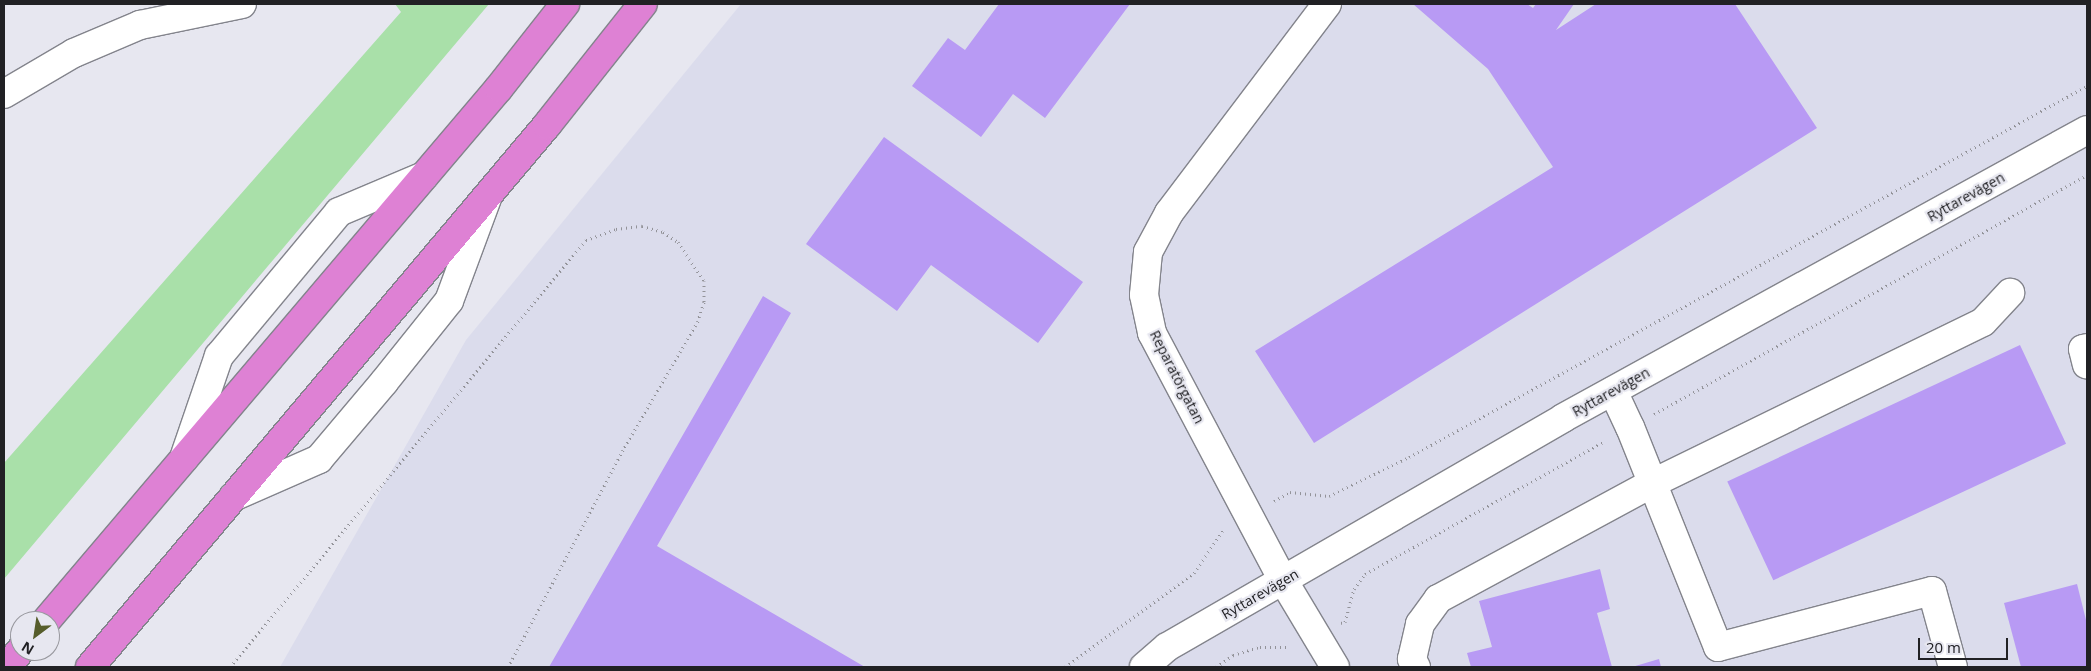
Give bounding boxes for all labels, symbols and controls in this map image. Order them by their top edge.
street label: Ryttarevägen [1924,169,2008,225]
street label: Reparatörgatan [1146,328,1208,426]
street label: Ryttarevägen [1569,364,1653,420]
street label: Ryttarevägen [1219,565,1301,623]
north arrow [10,611,60,661]
scale bar [1921,628,2011,660]
text: N [18,637,37,660]
text: 20 m [1926,637,1961,657]

